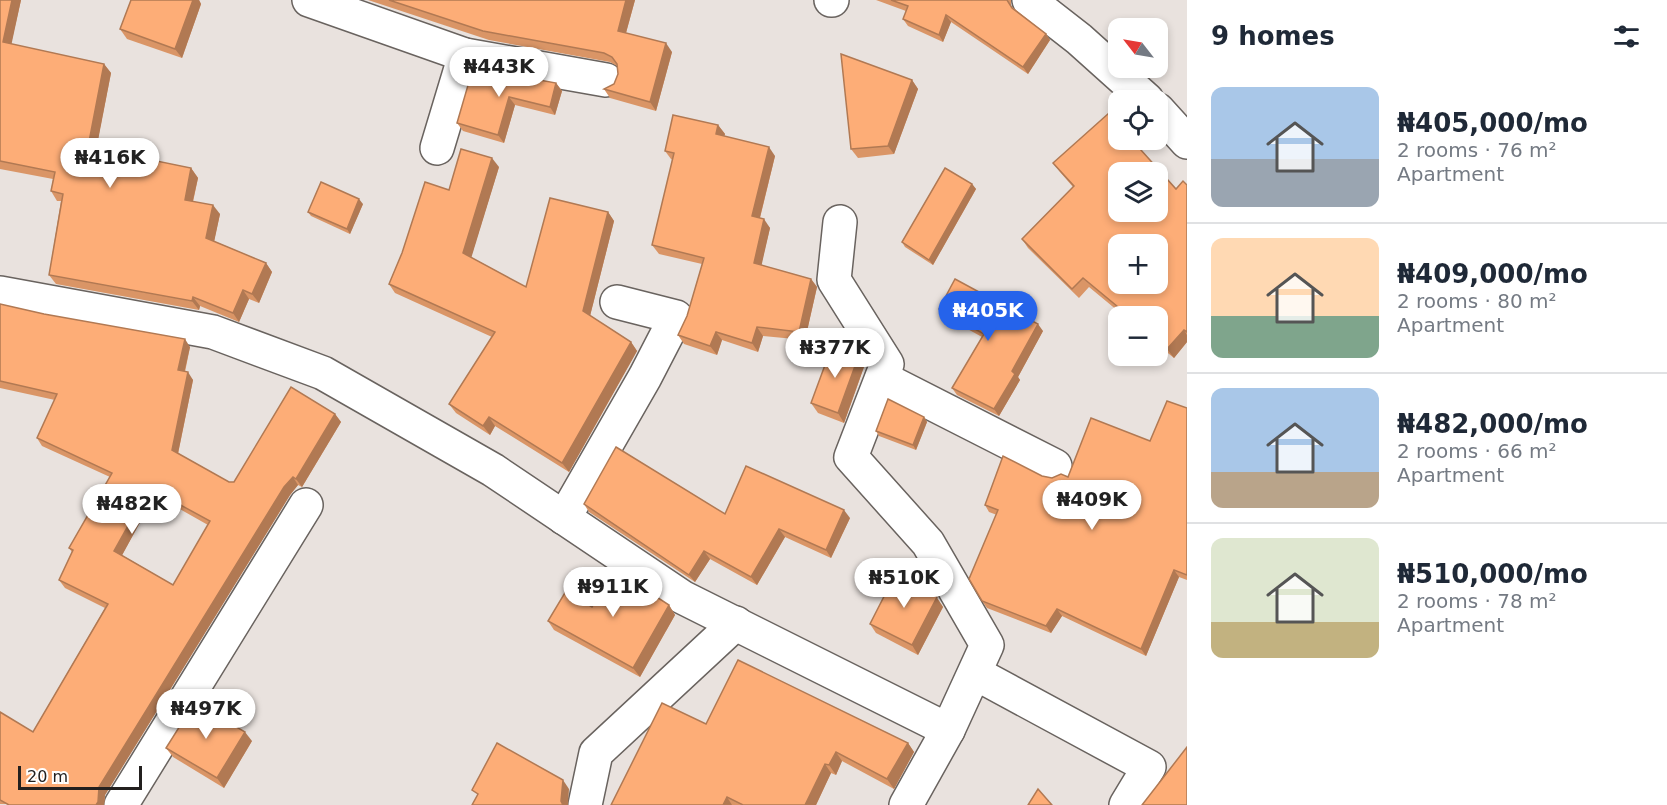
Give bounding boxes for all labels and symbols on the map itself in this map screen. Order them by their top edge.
north arrow [1108,18,1168,78]
pin: ₦443K [457,47,541,98]
pin: ₦416K [68,138,152,189]
pin: ₦405K [946,291,1030,342]
pin: ₦377K [793,328,877,379]
pin: ₦409K [1050,480,1134,531]
pin: ₦482K [90,484,174,535]
pin: ₦510K [862,558,946,609]
pin: ₦911K [571,567,655,618]
pin: ₦497K [164,689,248,740]
scale bar [18,763,142,790]

